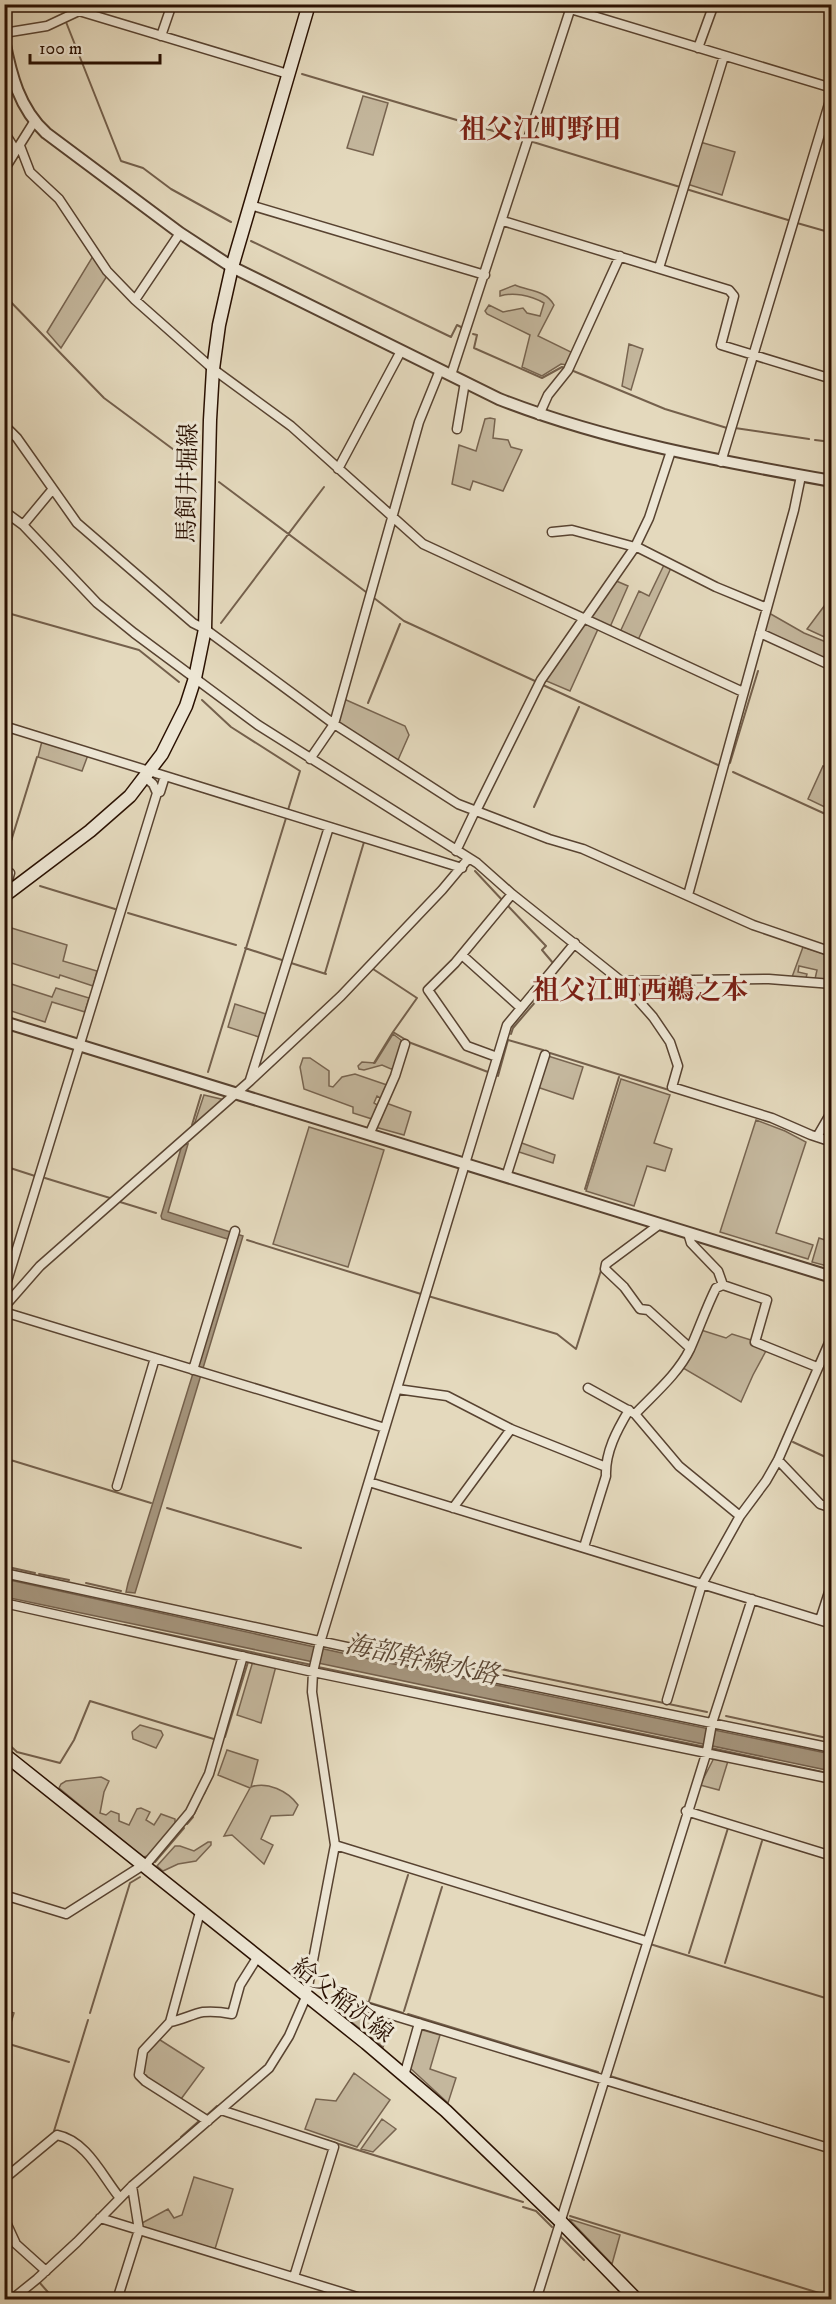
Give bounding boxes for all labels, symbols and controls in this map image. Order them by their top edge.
scale bar [30,27,160,65]
text: 100 m [39,38,82,60]
district label: 祖父江町野田 [459,113,621,147]
street label: 馬飼井堀線 [172,423,204,543]
district label: 祖父江町西鵜之本 [532,974,748,1008]
water label: 海部幹線水路 [342,1628,503,1693]
street label: 給父稲沢線 [286,1952,399,2050]

